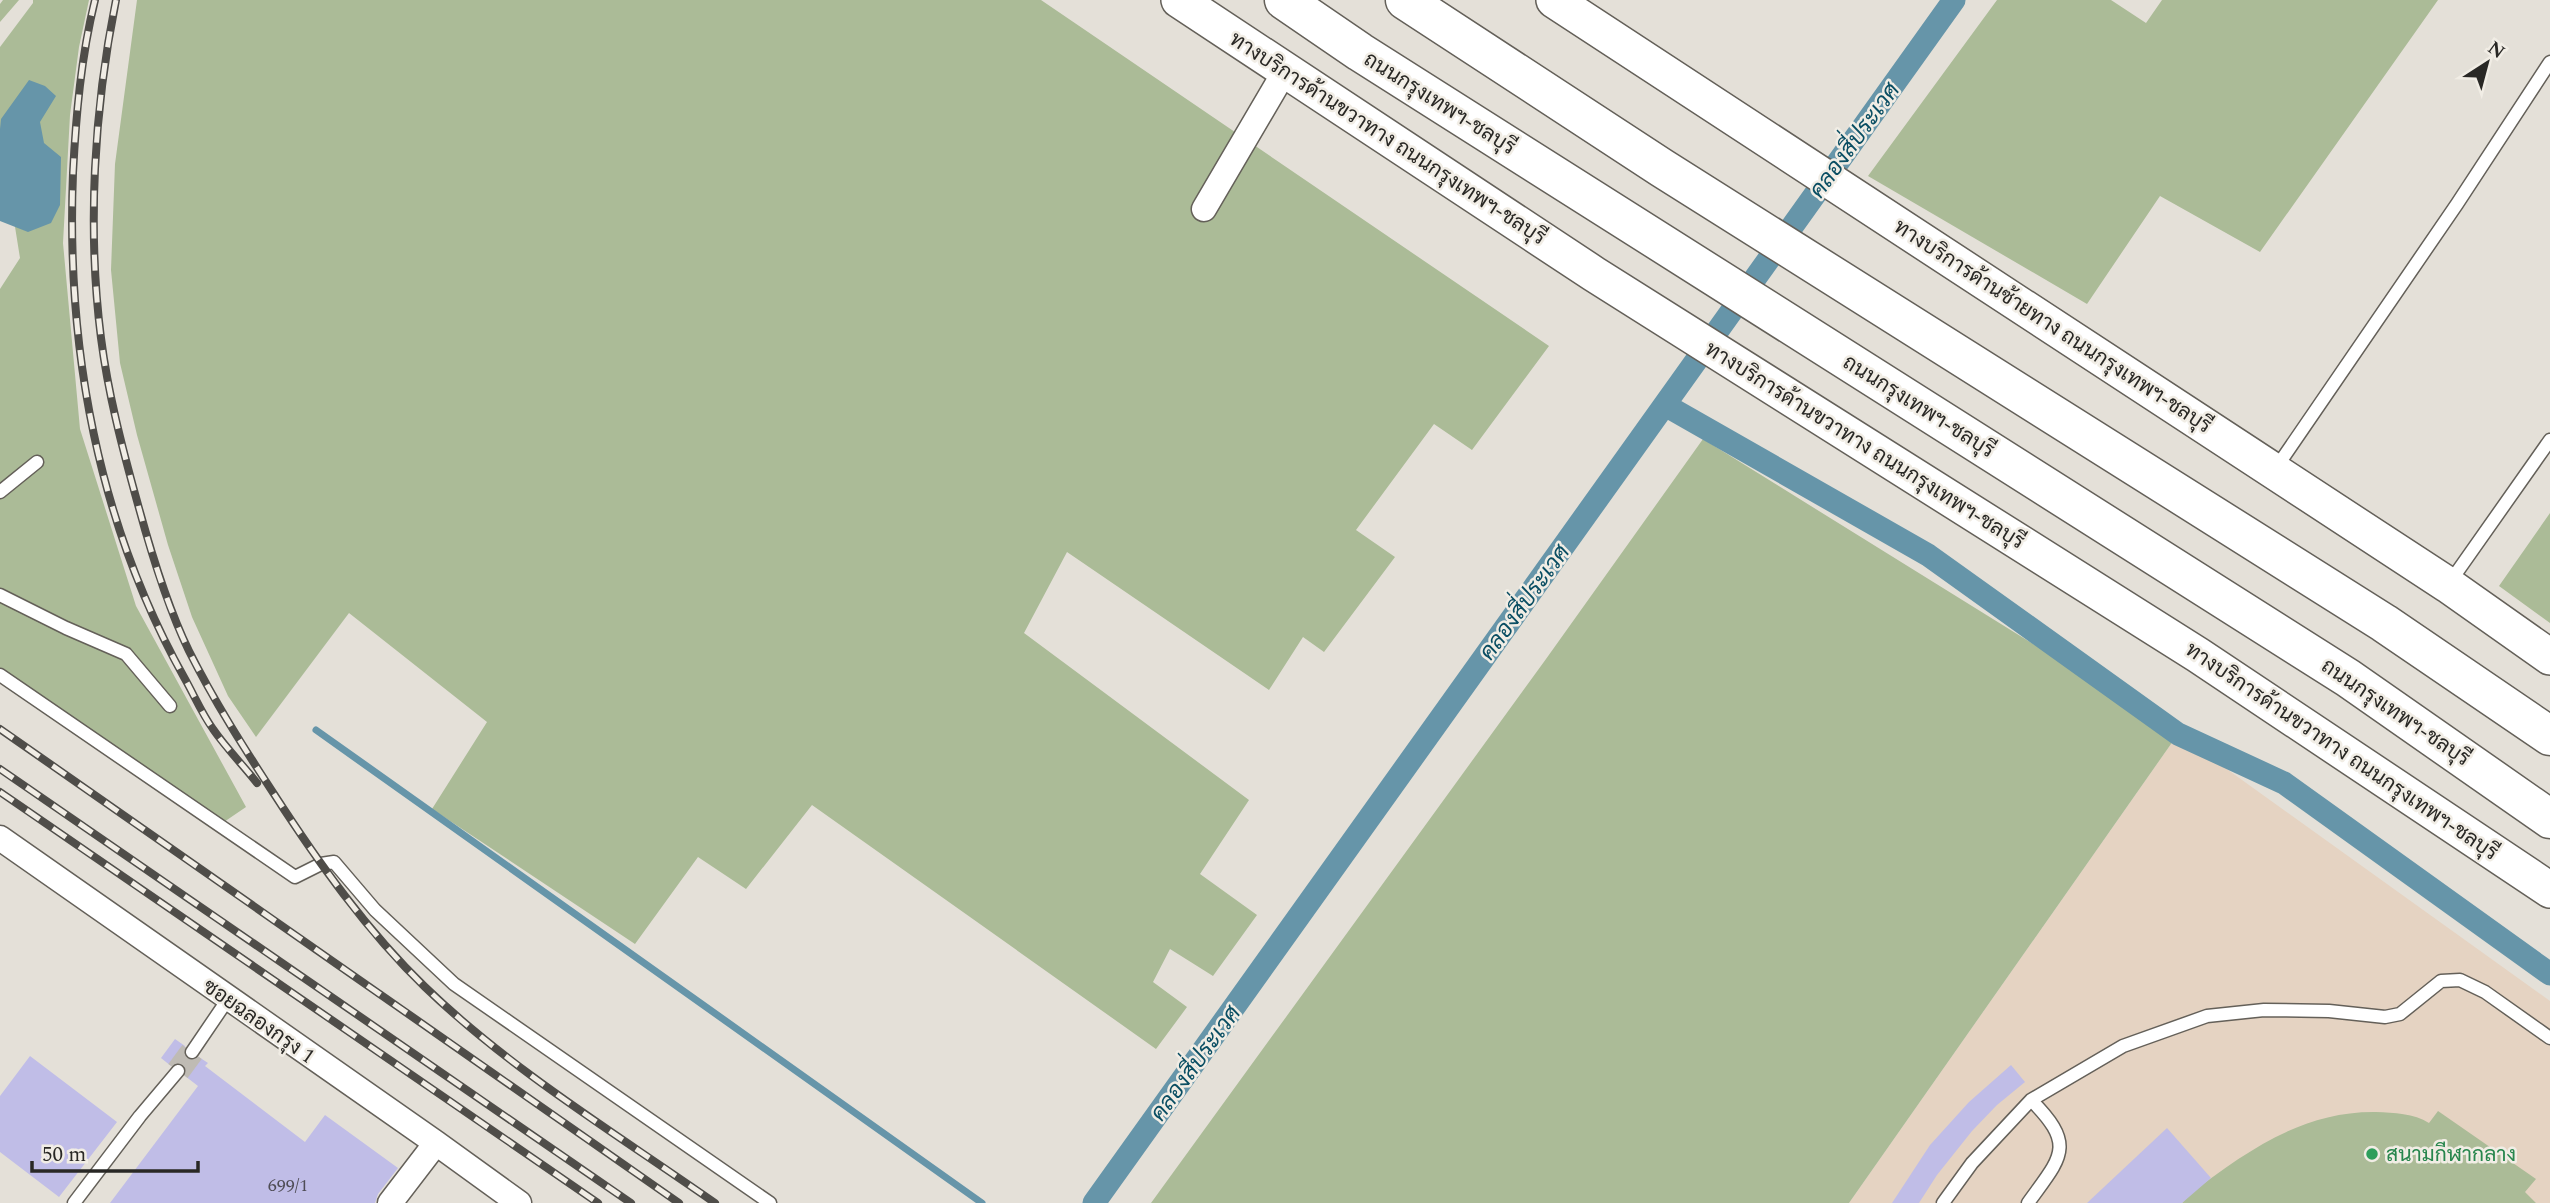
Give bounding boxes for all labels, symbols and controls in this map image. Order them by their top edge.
street label: ทางบริการด้านขวาทาง ถนนกรุงเทพฯ-ชลบุรี [1223,24,1552,254]
north arrow [2452,28,2522,98]
text: N [2481,34,2511,67]
street label: ถนนกรุงเทพฯ-ชลบุรี [1357,44,1522,164]
water label: คลองสี่ประเวศ [1797,72,1910,206]
street label: ทางบริการด้านซ้ายทาง ถนนกรุงเทพฯ-ชลบุรี [1889,214,2217,438]
street label: ทางบริการด้านขวาทาง ถนนกรุงเทพฯ-ชลบุรี [1698,334,2031,558]
street label: ถนนกรุงเทพฯ-ชลบุรี [1838,349,2000,463]
water label: คลองสี่ประเวศ [1467,534,1580,668]
street label: ทางบริการด้านขวาทาง ถนนกรุงเทพฯ-ชลบุรี [2178,635,2505,869]
street label: ถนนกรุงเทพฯ-ชลบุรี [2314,651,2477,775]
street label: ซอยฉลองกรุง 1 [196,971,321,1072]
water label: คลองสี่ประเวศ [1138,995,1251,1129]
scale bar [32,1130,198,1174]
text: 50 m [42,1139,86,1171]
place label: สนามกีฬากลาง [2386,1139,2516,1171]
marker: สนามกีฬากลาง [2364,1146,2380,1162]
house number: 699/1 [268,1172,308,1199]

